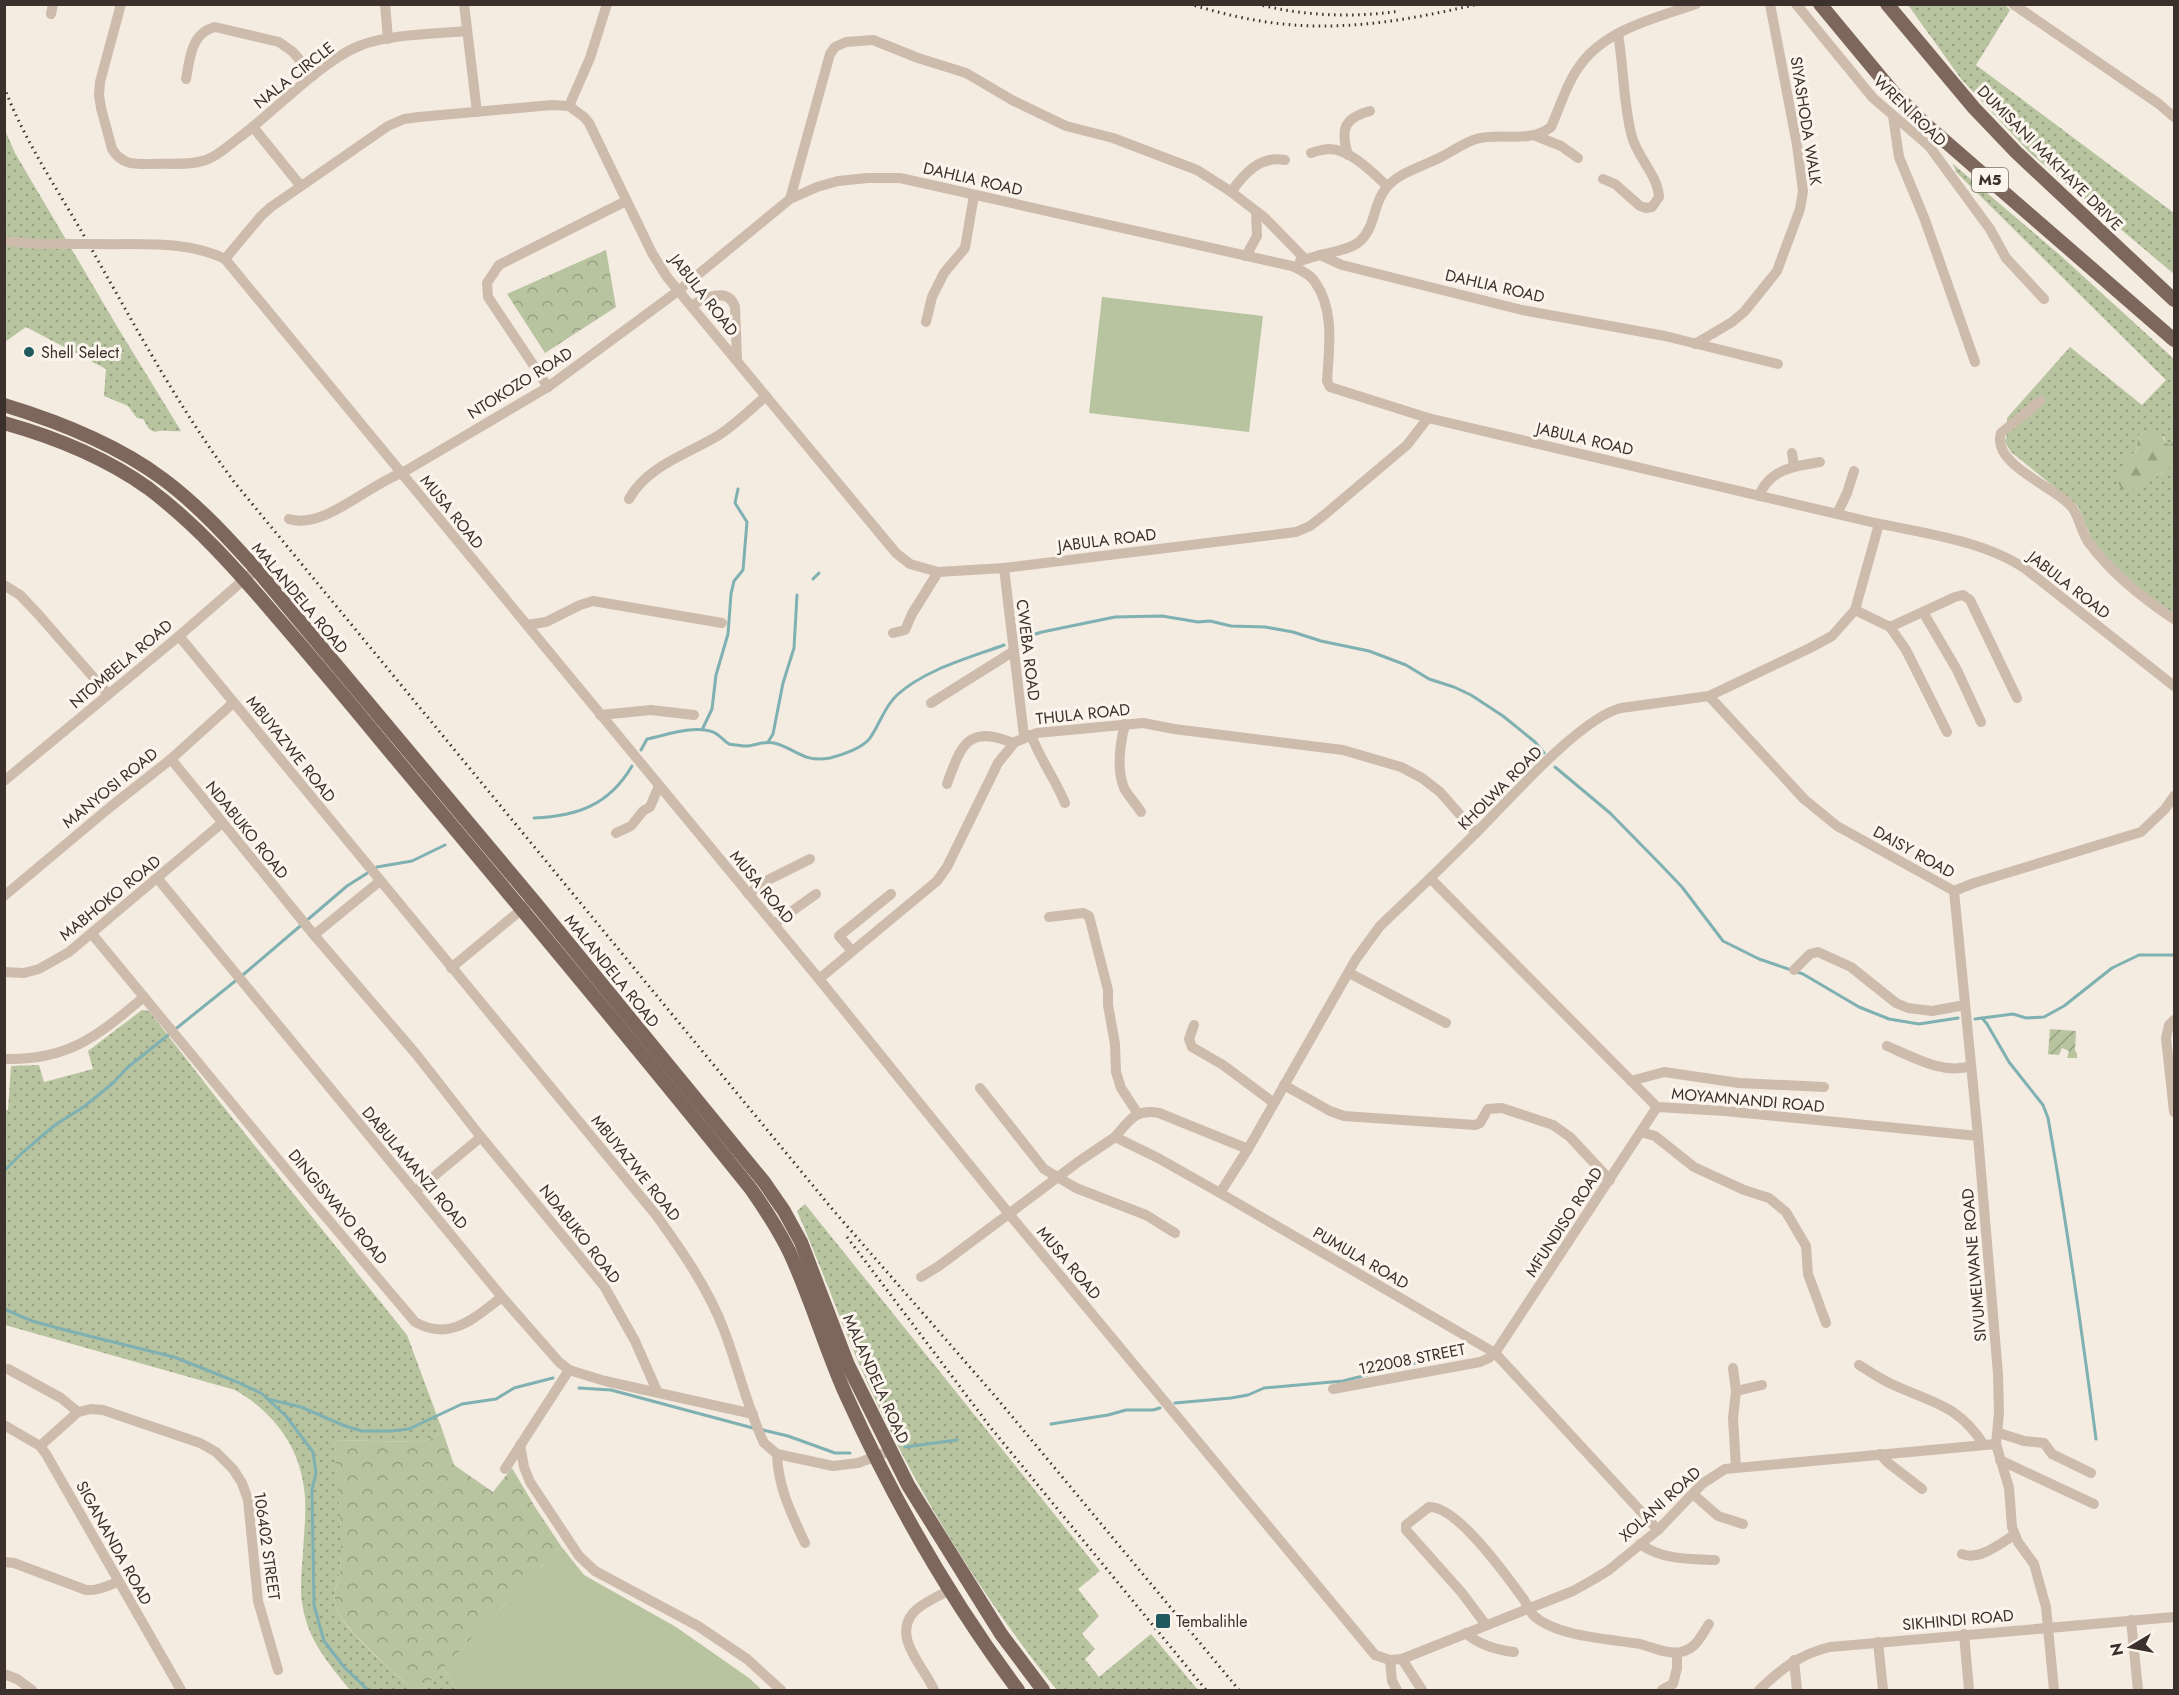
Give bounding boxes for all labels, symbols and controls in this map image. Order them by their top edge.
street label: NALA CIRCLE [249,36,339,114]
street label: SIYASHODA WALK [1784,55,1828,187]
street label: WREN ROAD [1868,70,1952,152]
street label: DUMISANI MAKHAYE DRIVE [1972,80,2128,236]
street label: DAHLIA ROAD [921,156,1025,202]
road number: M5 [1972,168,2008,192]
street label: JABULA ROAD [663,247,744,341]
street label: DAHLIA ROAD [1443,263,1547,309]
place label: Shell Select [41,341,119,364]
street label: NTOKOZO ROAD [463,341,577,425]
marker: Shell Select [22,345,36,359]
street label: JABULA ROAD [1532,416,1636,461]
street label: MUSA ROAD [415,470,489,554]
street label: JABULA ROAD [1055,523,1158,558]
street label: MALANDELA ROAD [246,537,354,659]
street label: JABULA ROAD [2021,544,2115,625]
street label: CWEBA ROAD [1010,598,1046,702]
street label: NTOMBELA ROAD [65,614,177,714]
street label: MBUYAZWE ROAD [241,691,341,807]
street label: THULA ROAD [1035,698,1131,730]
street label: KHOLWA ROAD [1453,741,1547,835]
street label: MANYOSI ROAD [57,742,163,834]
street label: NDABUKO ROAD [200,776,294,884]
street label: DAISY ROAD [1869,820,1959,884]
street label: MUSA ROAD [724,845,800,929]
street label: MABHOKO ROAD [54,850,166,946]
street label: MALANDELA ROAD [559,910,665,1033]
street label: MOYAMNANDI ROAD [1671,1082,1826,1118]
street label: DABULAMANZI ROAD [357,1102,473,1234]
street label: MBUYAZWE ROAD [586,1110,686,1226]
street label: DINGISWAYO ROAD [283,1144,393,1270]
street label: MFUNDISO ROAD [1520,1162,1608,1281]
street label: NDABUKO ROAD [534,1179,626,1289]
street label: SIVUMELWANE ROAD [1956,1187,1992,1343]
street label: MUSA ROAD [1031,1221,1107,1305]
street label: PUMULA ROAD [1309,1221,1413,1295]
street label: MALANDELA ROAD [837,1311,915,1447]
street label: 122008 STREET [1357,1337,1468,1381]
street label: XOLANI ROAD [1614,1461,1706,1547]
street label: SIGANANDA ROAD [70,1477,158,1609]
street label: 106402 STREET [248,1490,286,1602]
street label: SIKHINDI ROAD [1901,1604,2015,1636]
place label: Tembalihle [1176,1610,1248,1633]
marker: Tembalihle [1154,1612,1172,1630]
north arrow [2101,1617,2161,1677]
text: N [2104,1641,2129,1658]

